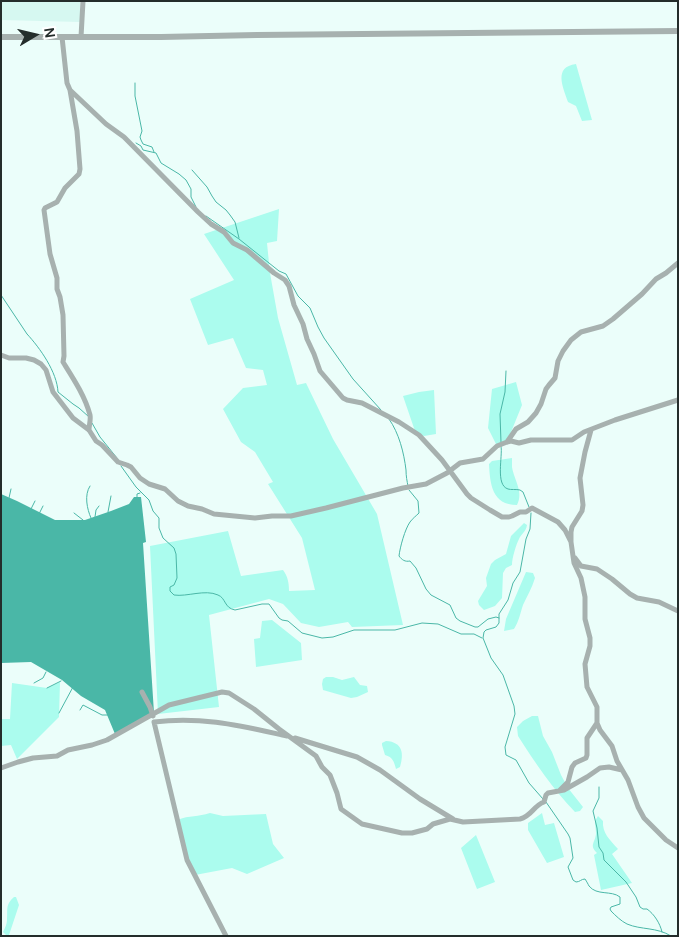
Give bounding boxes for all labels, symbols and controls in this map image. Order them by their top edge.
north arrow [10,10,60,60]
text: N [40,26,60,39]

